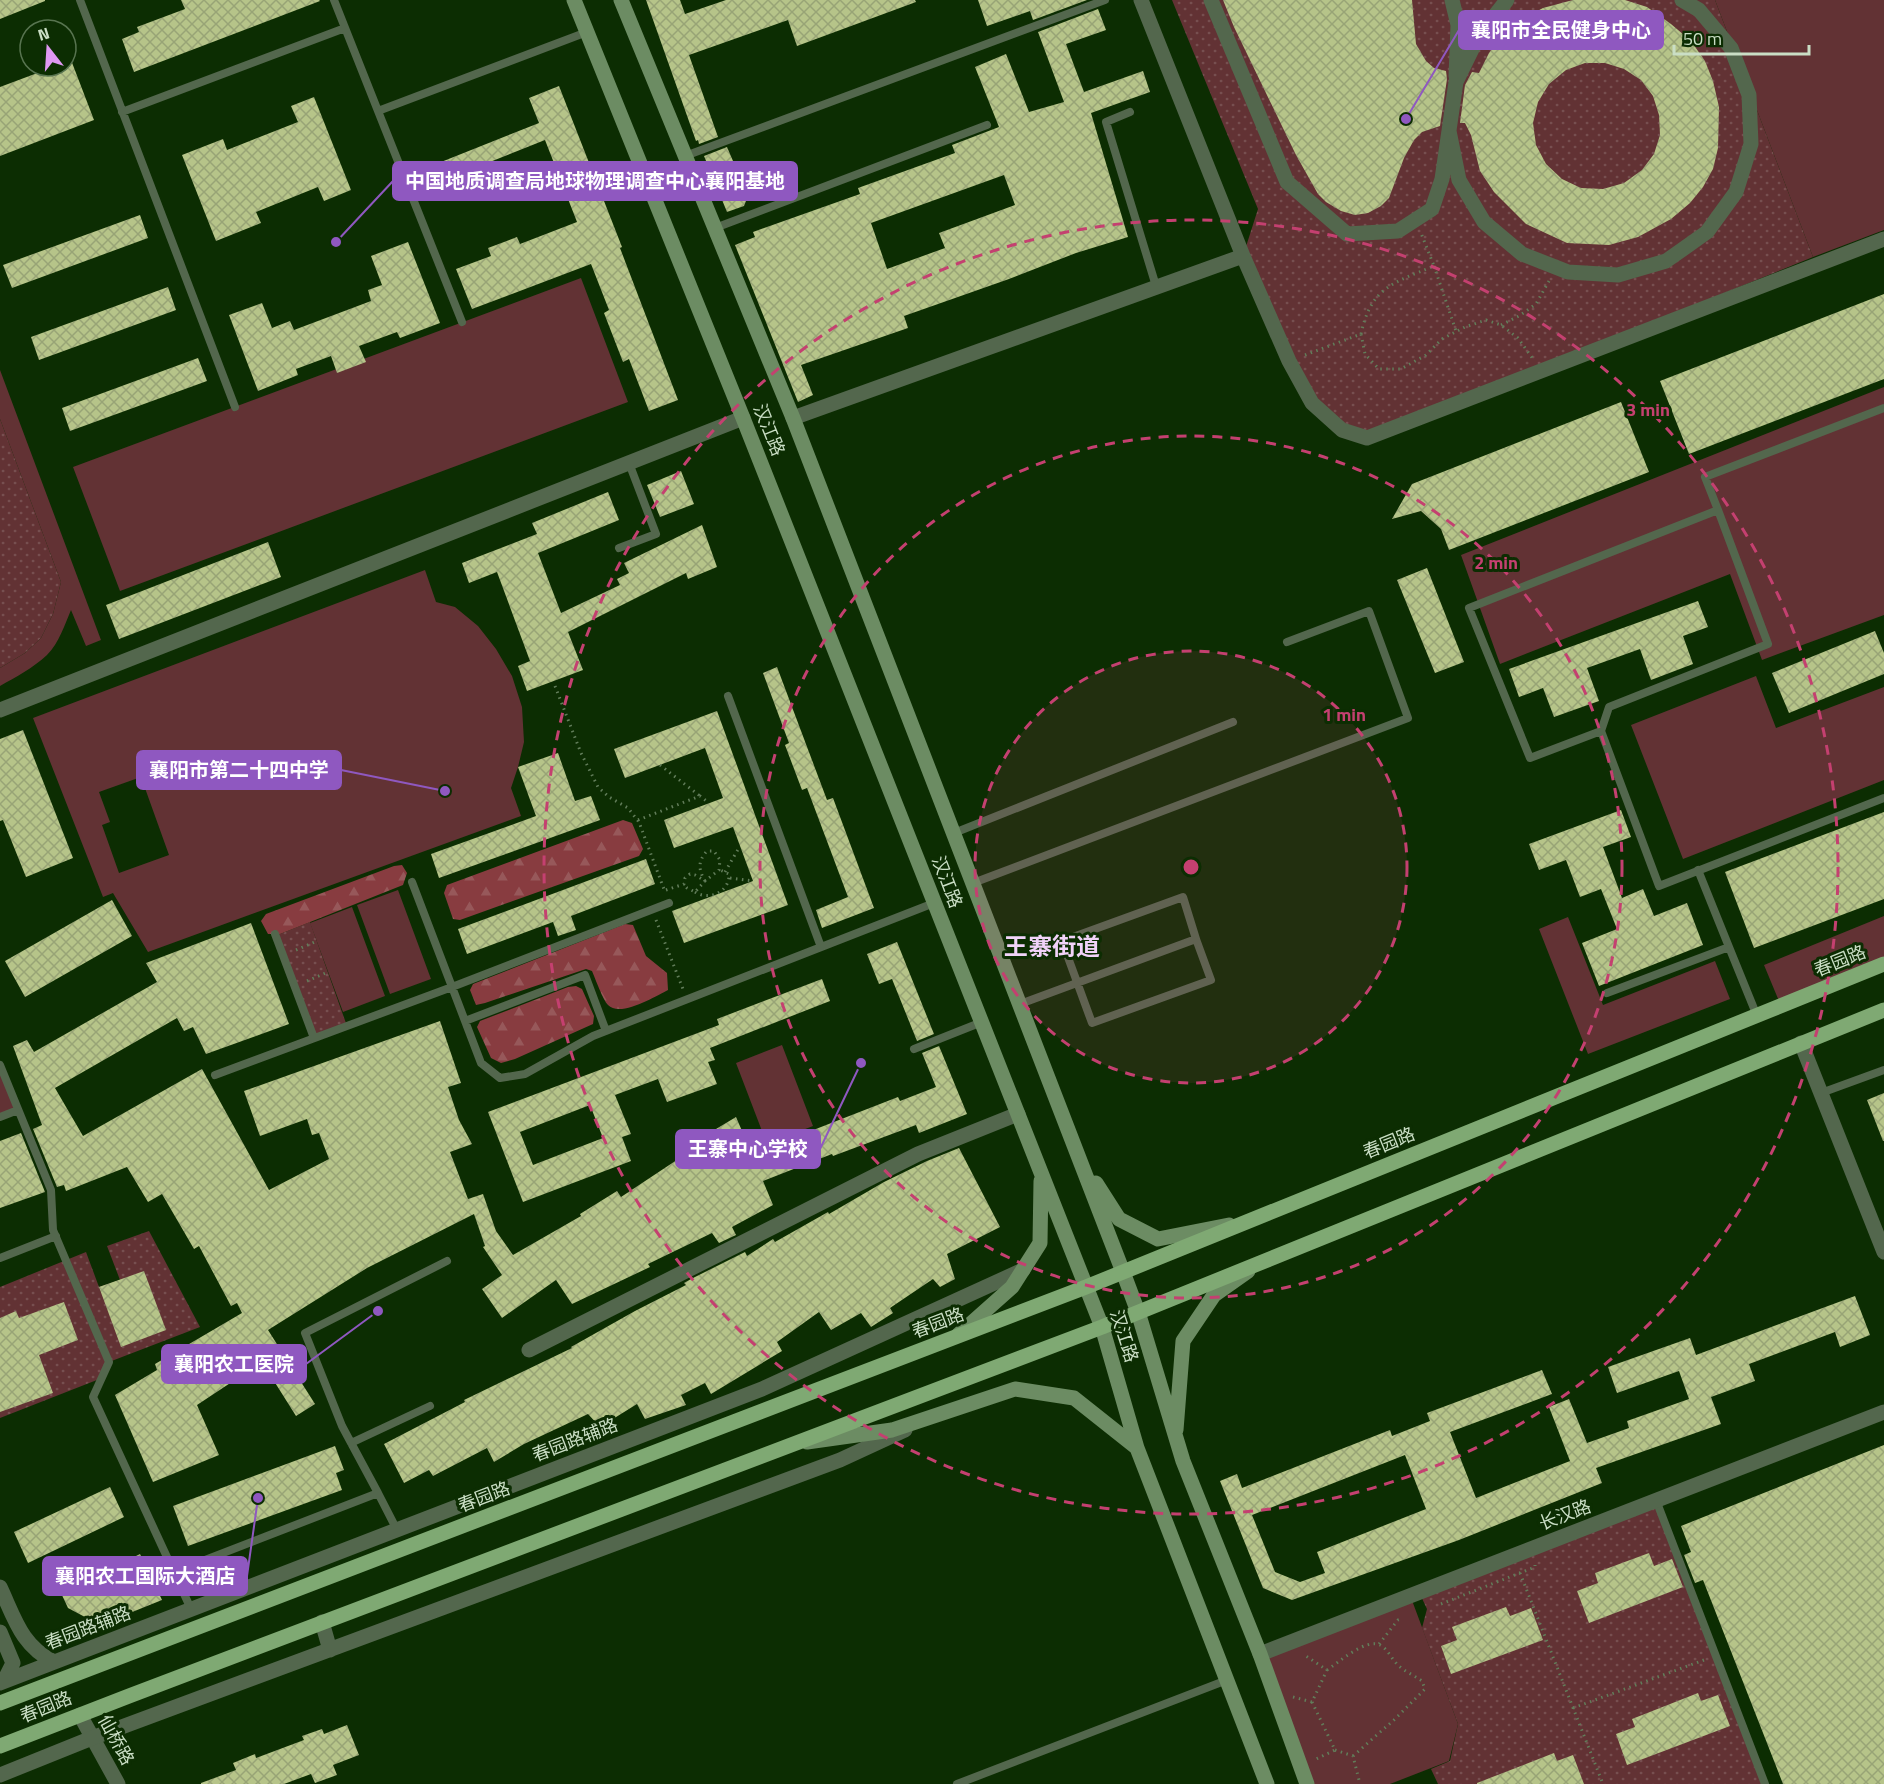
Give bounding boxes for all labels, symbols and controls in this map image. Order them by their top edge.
callout: 襄阳市全民健身中心 [1459,11,1663,49]
text: 襄阳市全民健身中心 [1471,14,1651,45]
north arrow [18,18,78,78]
scale bar [1674,18,1809,56]
text: N [35,21,52,47]
text: 50 m [1683,25,1722,52]
callout: 中国地质调查局地球物理调查中心襄阳基地 [393,162,797,200]
text: 中国地质调查局地球物理调查中心襄阳基地 [405,165,785,196]
text: 3 min [1626,396,1670,423]
street label: 汉江路 [747,400,792,460]
text: 2 min [1474,549,1518,576]
text: 1 min [1322,701,1366,728]
callout: 襄阳市第二十四中学 [137,751,341,789]
text: 襄阳市第二十四中学 [149,754,329,785]
street label: 汉江路 [925,852,970,912]
centre of rings [1181,857,1201,877]
district label: 王寨街道 [1004,928,1100,964]
street label: 春园路 [1810,938,1870,983]
street label: 春园路 [1359,1120,1419,1165]
callout: 王寨中心学校 [676,1130,820,1168]
text: 王寨中心学校 [688,1133,808,1164]
street label: 春园路 [908,1300,968,1345]
street label: 汉江路 [1103,1306,1146,1366]
callout: 襄阳农工医院 [162,1345,306,1383]
text: 襄阳农工医院 [174,1348,294,1379]
street label: 春园路辅路 [528,1411,622,1468]
street label: 春园路 [454,1474,514,1519]
street label: 长汉路 [1535,1492,1595,1537]
callout: 襄阳农工国际大酒店 [43,1557,247,1595]
text: 襄阳农工国际大酒店 [55,1560,235,1591]
street label: 春园路辅路 [41,1599,135,1656]
street label: 春园路 [16,1684,76,1729]
street label: 仙桥路 [92,1710,141,1770]

